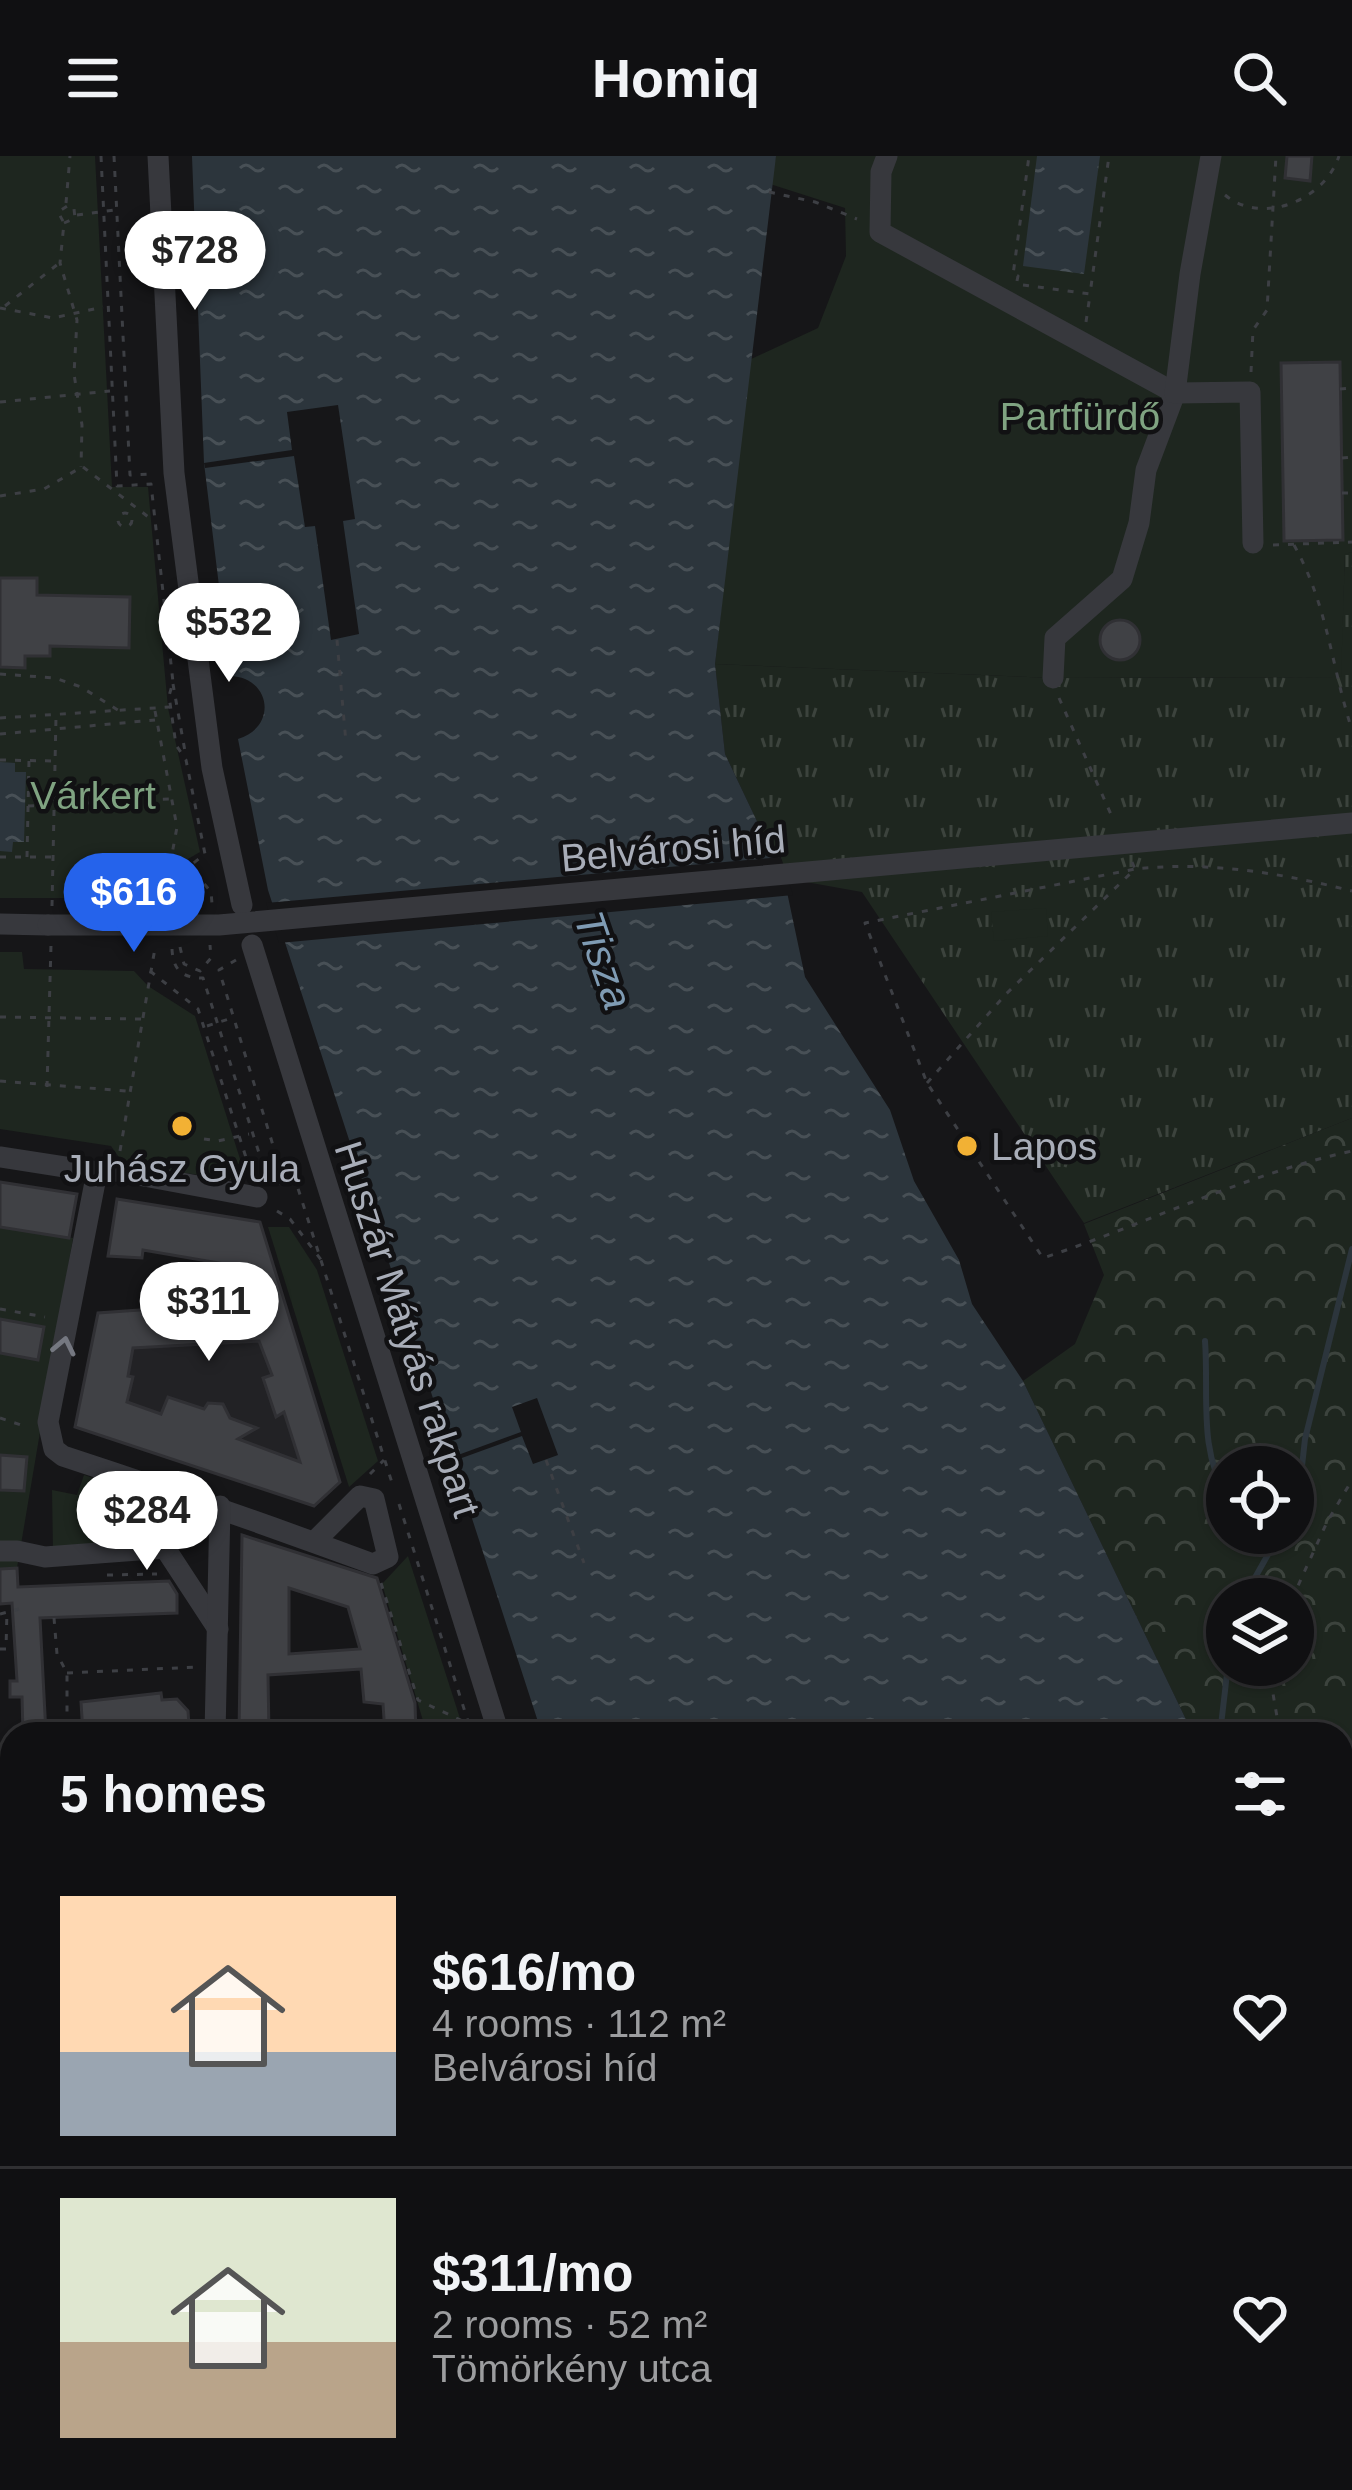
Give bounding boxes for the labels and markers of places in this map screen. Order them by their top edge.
pin: $728 [124,211,266,313]
pin: $532 [158,583,300,685]
pin: $616 [63,853,205,955]
marker: Juhász Gyula [169,1113,195,1139]
place label: Lapos [991,1125,1097,1168]
marker: Lapos [954,1133,980,1159]
place label: Juhász Gyula [64,1147,300,1190]
pin: $311 [138,1262,280,1364]
pin: $284 [76,1471,218,1573]

